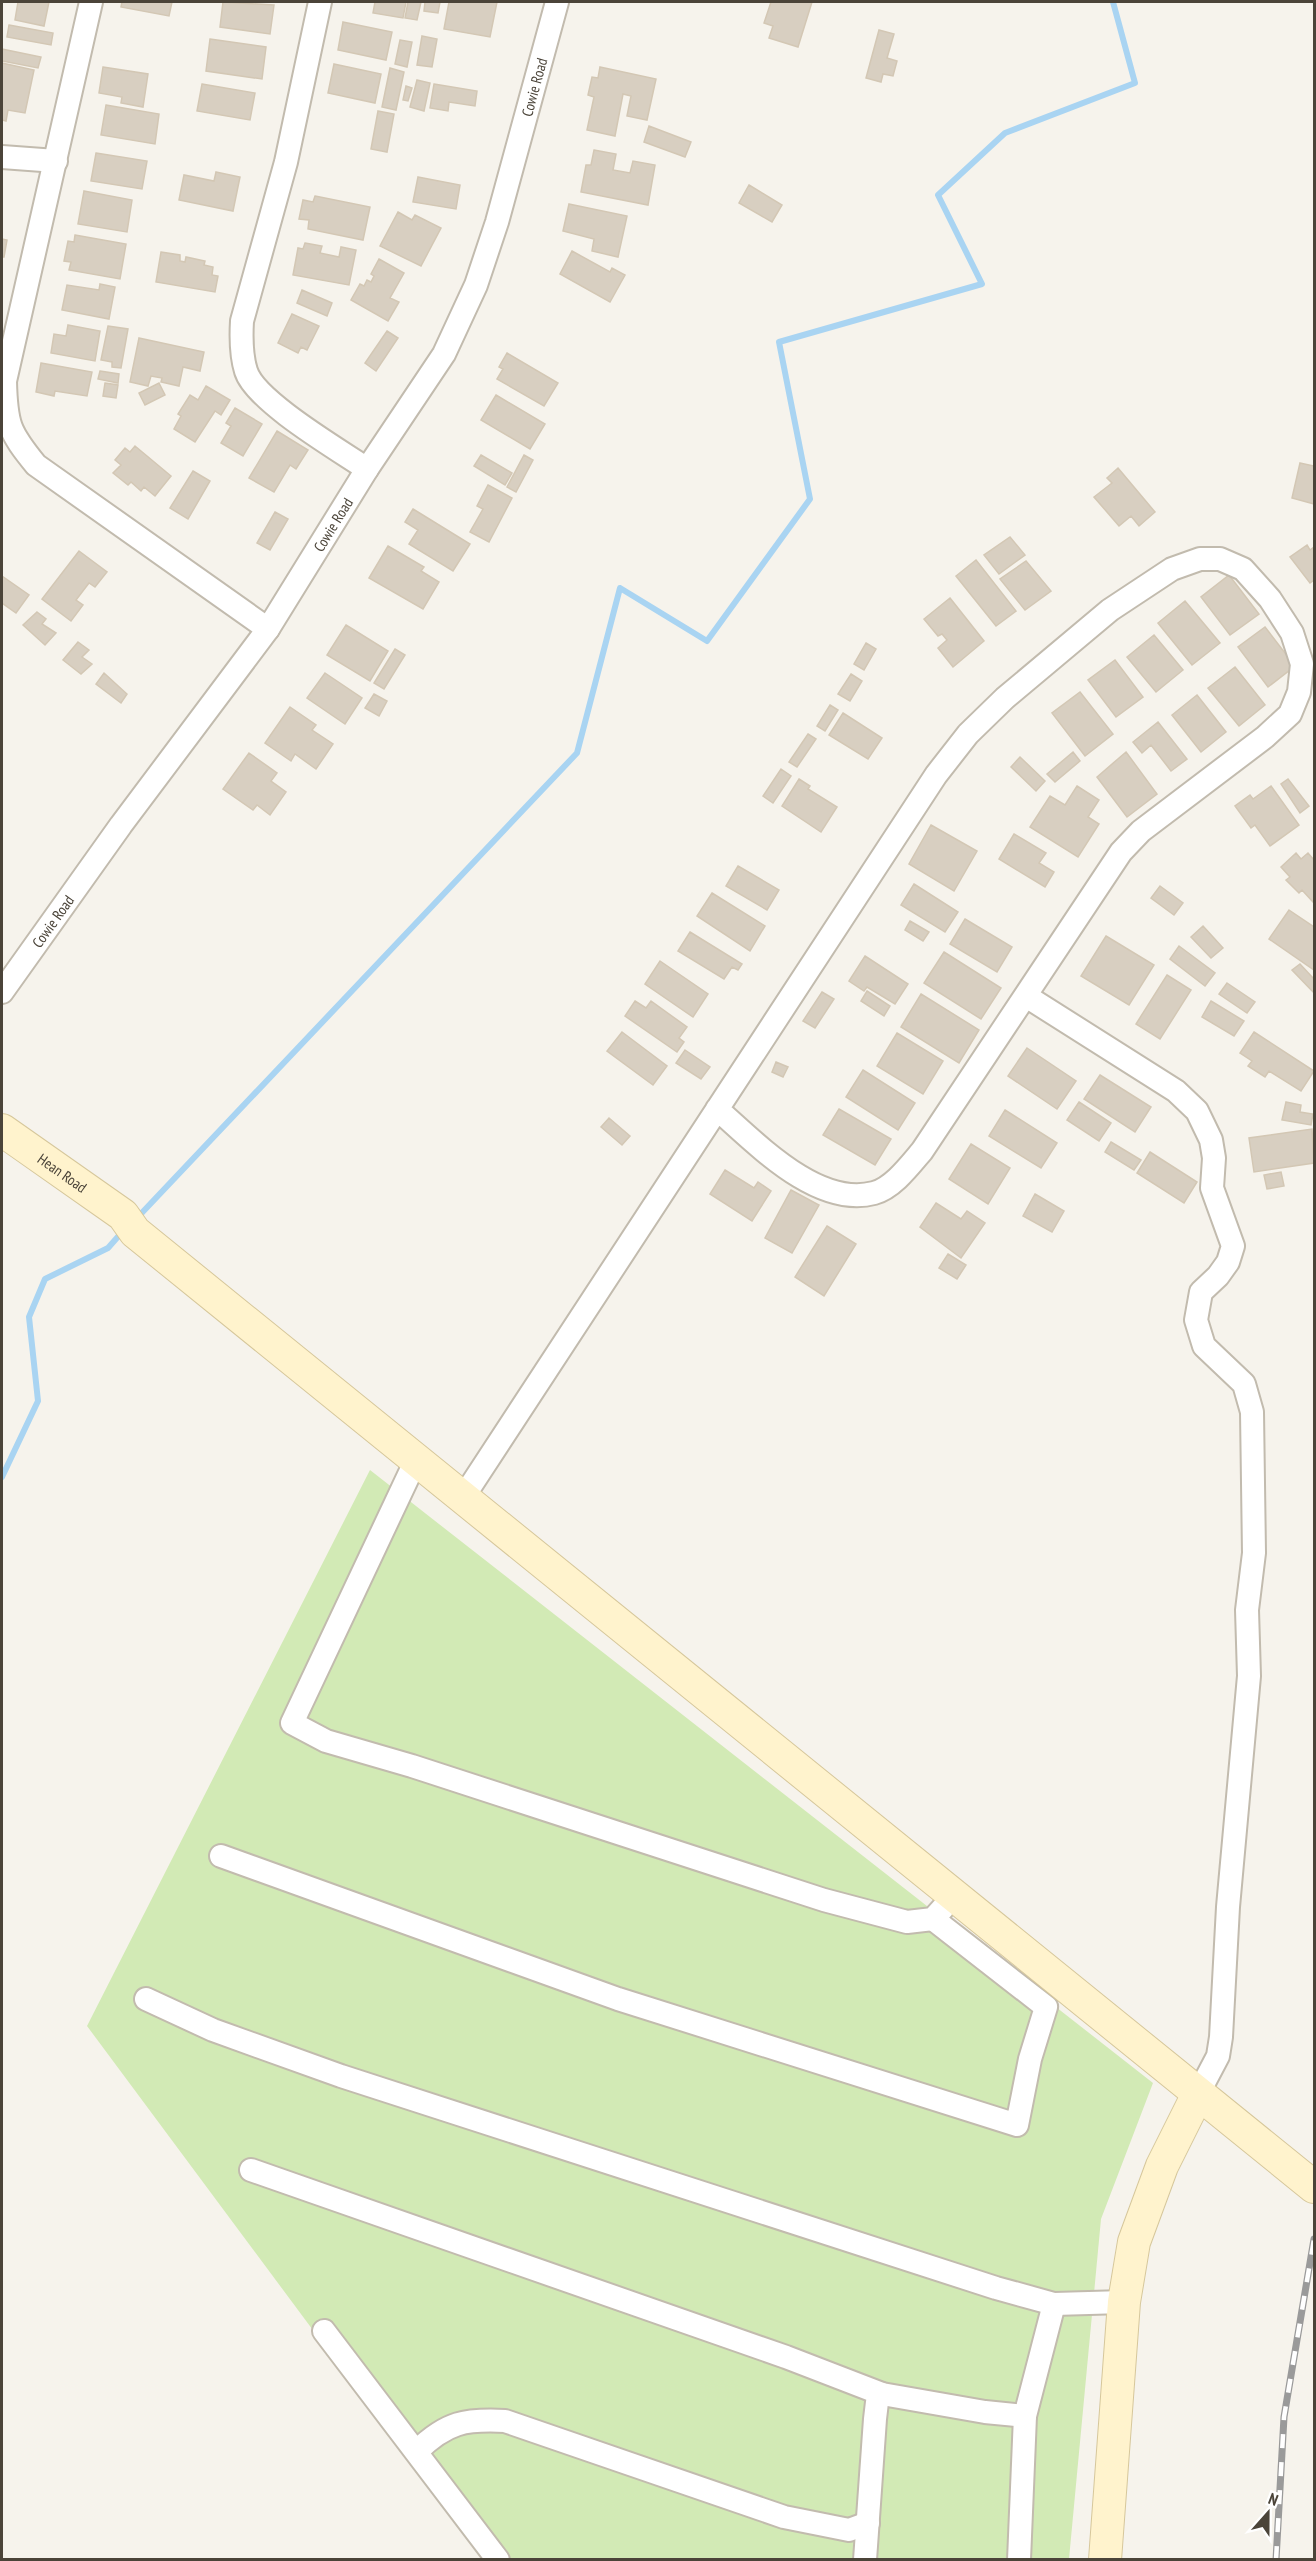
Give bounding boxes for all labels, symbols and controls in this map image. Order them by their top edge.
street label: Cowie Road [517,56,551,118]
street label: Cowie Road [309,494,357,555]
street label: Cowie Road [27,891,78,951]
street label: Hean Road [34,1149,91,1196]
north arrow [1238,2483,1298,2543]
text: N [1266,2488,1281,2510]

